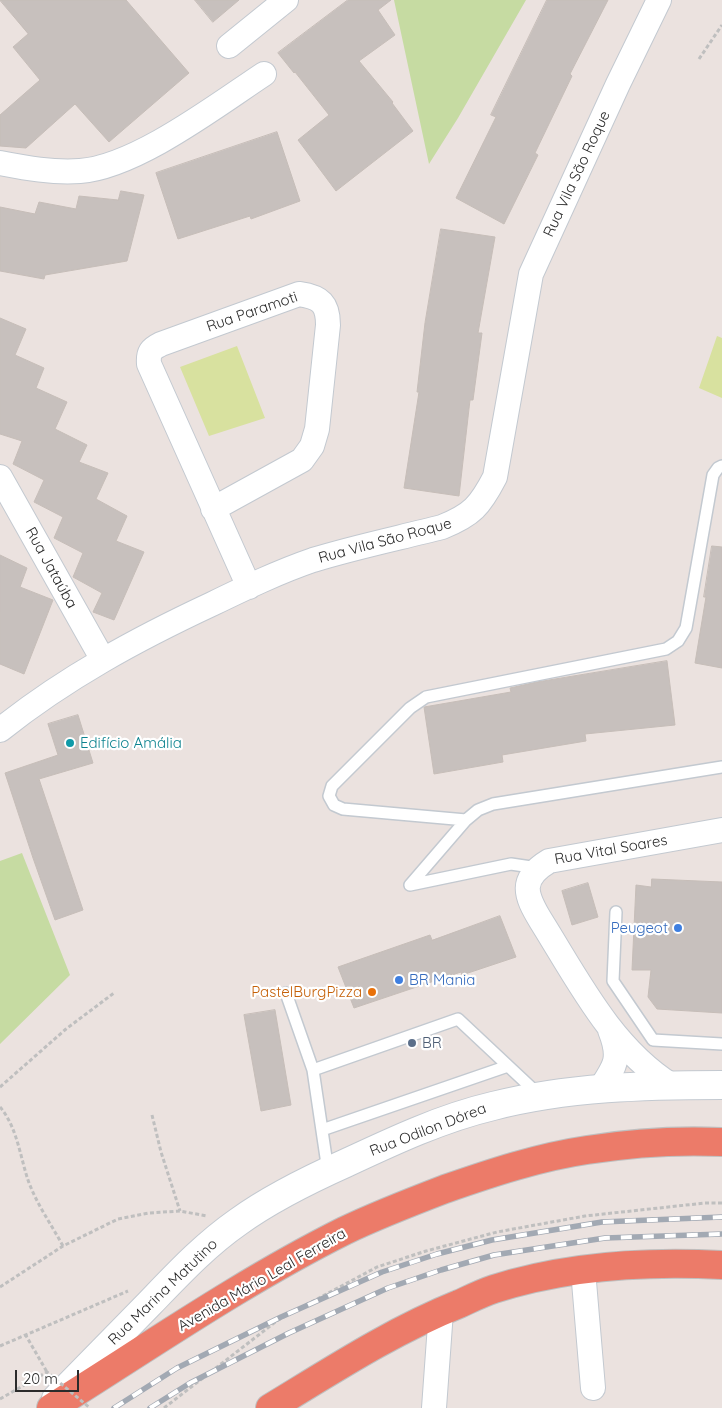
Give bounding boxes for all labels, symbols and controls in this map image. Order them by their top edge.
street label: Rua Vila São Roque [540,108,614,240]
street label: Rua Paramoti [204,288,300,336]
street label: Rua Vila São Roque [316,515,454,567]
street label: Rua Jataúba [21,524,81,612]
place label: Edifício Amália [80,734,182,752]
marker: Edifício Amália [64,737,76,749]
street label: Rua Vital Soares [553,831,669,869]
place label: Peugeot [611,919,668,937]
marker: Peugeot [672,922,684,934]
place label: BR Mania [409,971,475,989]
marker: BR Mania [393,974,405,986]
place label: PastelBurgPizza [251,983,362,1001]
marker: PastelBurgPizza [366,986,378,998]
place label: BR [422,1034,442,1052]
marker: BR [406,1037,418,1049]
street label: Rua Odilon Dórea [367,1099,489,1161]
street label: Avenida Mário Leal Ferreira [175,1224,349,1336]
street label: Rua Marina Matutino [105,1235,221,1349]
scale bar [18,1360,81,1392]
text: 20 m [23,1369,58,1388]

